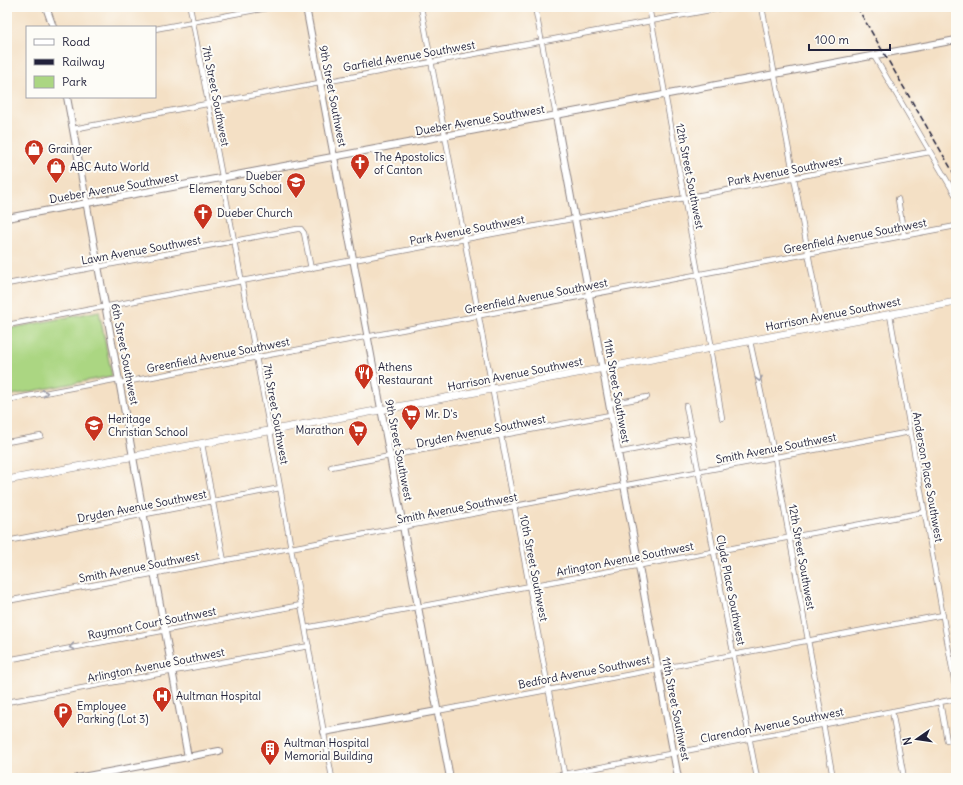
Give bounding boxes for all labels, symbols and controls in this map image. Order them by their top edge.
legend [26,26,156,98]
scale bar [809,26,890,52]
text: 100 m [815,32,849,47]
text: Road [62,34,90,49]
street label: Garfield Avenue Southwest [342,37,476,75]
street label: 9th Street Southwest [316,44,350,148]
street label: 7th Street Southwest [199,45,233,148]
text: Railway [62,54,105,69]
text: Park [62,74,87,89]
street label: Dueber Avenue Southwest [414,102,546,138]
street label: 12th Street Southwest [673,122,707,230]
shop icon: Grainger [23,138,45,166]
place label: Grainger [48,142,92,156]
place label: The Apostolics of Canton [374,150,445,177]
church icon: The Apostolics of Canton [349,152,371,180]
street label: Park Avenue Southwest [726,153,844,189]
shop icon: ABC Auto World [45,156,67,184]
place label: ABC Auto World [70,160,150,174]
place label: Dueber Elementary School [189,169,283,196]
street label: Dueber Avenue Southwest [48,170,180,206]
school or university icon: Dueber Elementary School [285,171,307,199]
church icon: Dueber Church [192,202,214,230]
place label: Dueber Church [217,206,293,220]
street label: Park Avenue Southwest [408,212,526,248]
street label: Greenfield Avenue Southwest [782,215,928,257]
street label: Lawn Avenue Southwest [80,233,202,267]
street label: Greenfield Avenue Southwest [463,275,609,317]
street label: Harrison Avenue Southwest [764,294,902,334]
street label: 6th Street Southwest [108,302,142,406]
street label: Greenfield Avenue Southwest [145,334,291,376]
street label: 11th Street Southwest [601,338,633,444]
street label: Harrison Avenue Southwest [446,354,584,394]
place label: Athens Restaurant [378,360,433,387]
restaurant icon: Athens Restaurant [353,362,375,390]
street label: 7th Street Southwest [260,363,292,466]
one-way arrow [754,376,762,382]
one-way arrow [42,389,48,397]
street label: 9th Street Southwest [382,398,416,502]
supermarket icon: Mr. D's [400,403,422,431]
place label: Mr. D's [425,407,458,421]
street label: Anderson Place Southwest [910,411,946,543]
place label: Heritage Christian School [108,412,188,439]
street label: Dryden Avenue Southwest [415,412,547,450]
school or university icon: Heritage Christian School [83,414,105,442]
supermarket icon: Marathon [347,419,369,447]
place label: Marathon [296,423,344,437]
street label: Smith Avenue Southwest [715,429,838,467]
street label: Dryden Avenue Southwest [76,487,208,525]
street label: Smith Avenue Southwest [396,489,519,527]
street label: 12th Street Southwest [786,503,818,611]
street label: 10th Street Southwest [517,514,551,623]
street label: Clyde Place Southwest [713,534,749,647]
street label: Arlington Avenue Southwest [555,539,695,579]
street label: Smith Avenue Southwest [78,548,201,586]
street label: Raymont Court Southwest [87,604,218,642]
one-way arrow [69,643,75,651]
street label: Arlington Avenue Southwest [86,645,226,685]
street label: Bedford Avenue Southwest [517,652,651,692]
street label: 11th Street Southwest [659,656,693,762]
hospital icon: Aultman Hospital [151,685,173,713]
place label: Aultman Hospital [176,689,261,703]
place label: Employee Parking (Lot 3) [77,699,149,726]
parking icon: Employee Parking (Lot 3) [52,701,74,729]
street label: Clarendon Avenue Southwest [699,704,845,746]
north arrow [897,719,937,759]
place label: Aultman Hospital Memorial Building [284,736,373,763]
text: N [900,736,915,747]
building icon: Aultman Hospital Memorial Building [259,738,281,766]

